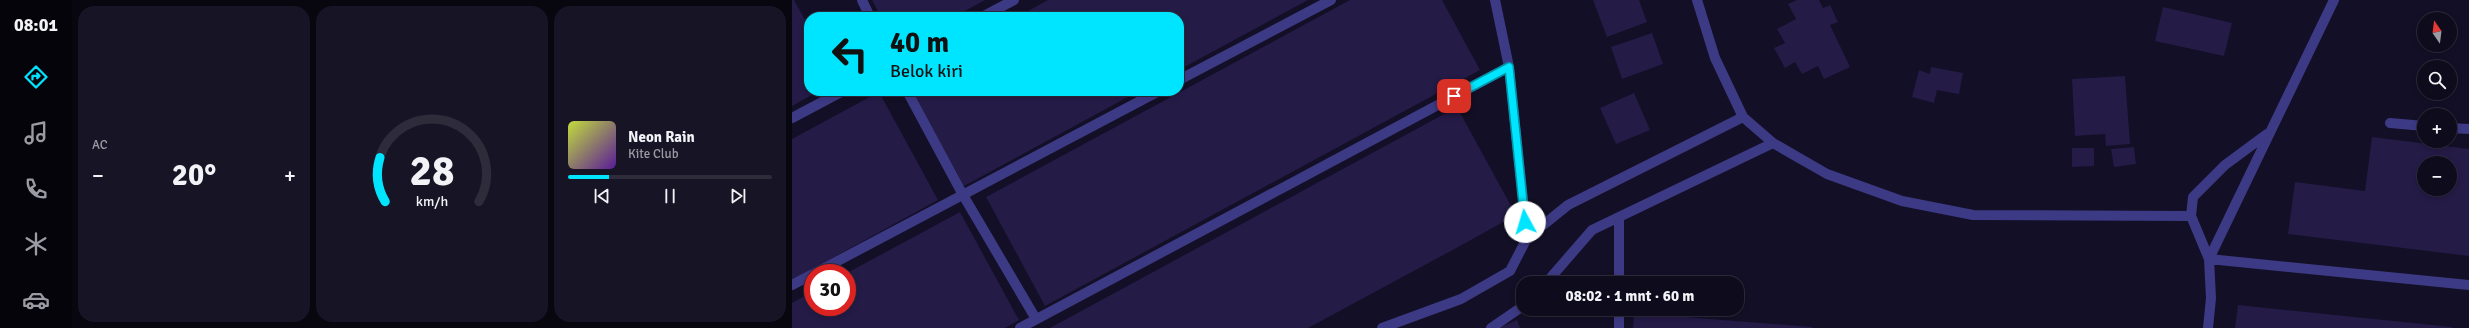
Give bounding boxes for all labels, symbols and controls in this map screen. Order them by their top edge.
north arrow [2417,12,2457,52]
map controls [2417,12,2457,196]
text: 08:01 [14,14,58,36]
text: 40 m [890,26,949,60]
icon: left [824,28,876,80]
text: Belok kiri [890,60,963,82]
button: search [2417,60,2457,100]
icon: directions [22,63,50,91]
pin [1437,79,1471,113]
icon: arrive [1443,85,1465,107]
button: + [2417,108,2457,148]
icon: music [22,119,50,147]
text: Neon Rain [628,128,695,146]
text: AC [92,137,108,153]
text: 28 [410,146,454,197]
text: Kite Club [628,146,679,162]
button: − [2417,156,2457,196]
text: 20° [172,157,216,194]
text: − [92,162,104,189]
text: + [284,162,296,189]
icon: phone [22,175,50,203]
icon: previous [591,185,613,207]
icon: pause [659,185,681,207]
icon: next [727,185,749,207]
text: km/h [416,193,448,210]
position arrow [1504,201,1546,243]
icon: climate [22,230,50,258]
speed limit sign: 30 [804,264,856,316]
icon: car [22,286,50,314]
text: 08:02 · 1 mnt · 60 m [1566,287,1694,305]

